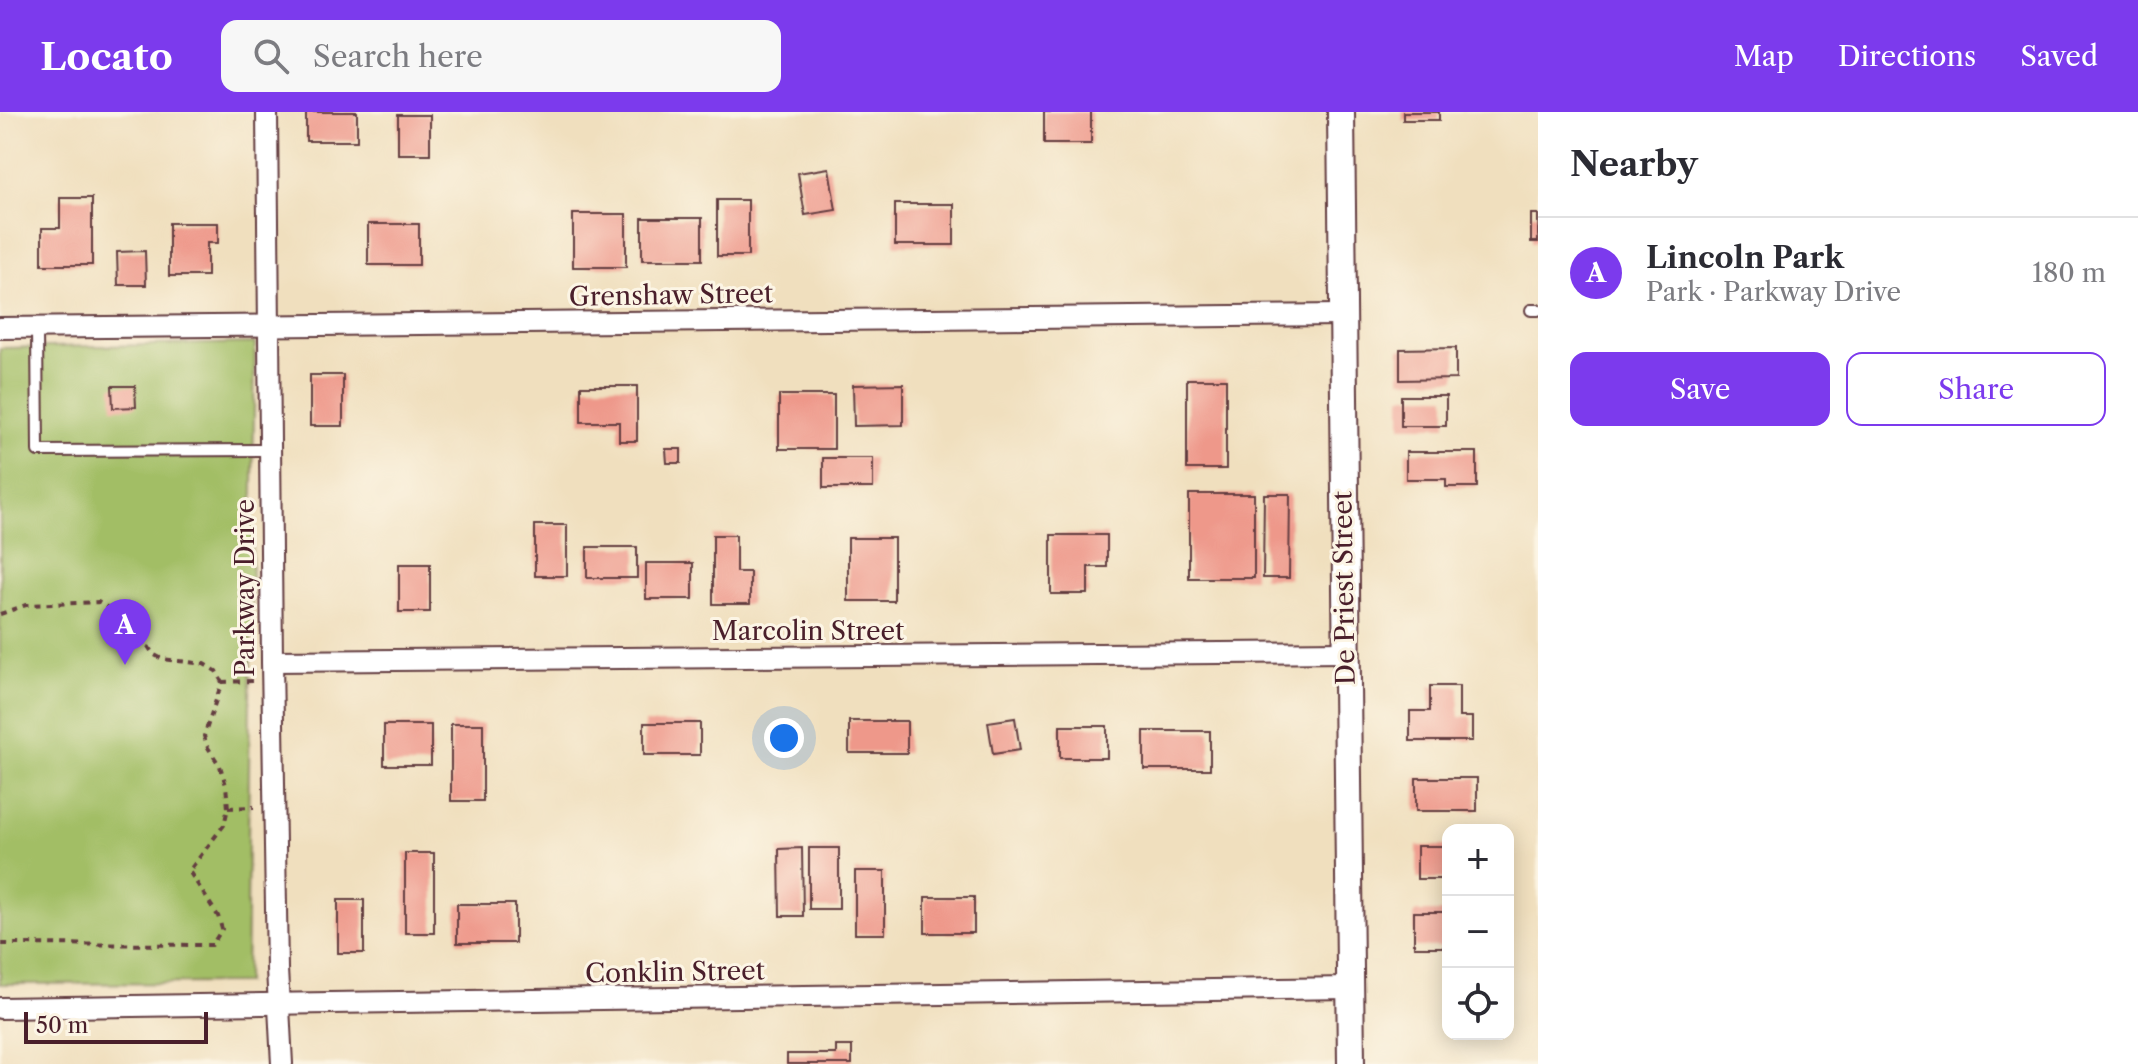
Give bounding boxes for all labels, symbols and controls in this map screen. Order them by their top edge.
search box [221,20,781,92]
text: Locato [40,33,173,80]
icon: search [249,34,293,78]
text: Search here [313,38,483,75]
text: Map [1734,39,1794,73]
text: Directions [1838,39,1976,73]
text: Saved [2020,39,2098,73]
text: Nearby [1570,143,1698,185]
text: Lincoln Park [1646,239,1844,276]
text: A [1586,257,1606,289]
text: 180 m [2032,257,2106,289]
text: Park · Parkway Drive [1646,276,1901,308]
street label: Grenshaw Street [569,277,774,313]
button: Save [1570,352,1830,426]
button: Share [1846,352,2106,426]
street label: De Priest Street [1326,490,1362,685]
street label: Parkway Drive [229,499,261,677]
pin: A [99,599,151,665]
street label: Marcolin Street [712,615,905,647]
your location [764,718,804,758]
map controls [1442,824,1514,1040]
button: + [1442,824,1514,896]
button: − [1442,896,1514,968]
street label: Conklin Street [585,954,766,990]
button: locate [1442,968,1514,1040]
scale bar [24,1008,208,1044]
text: 50 m [36,1012,88,1039]

